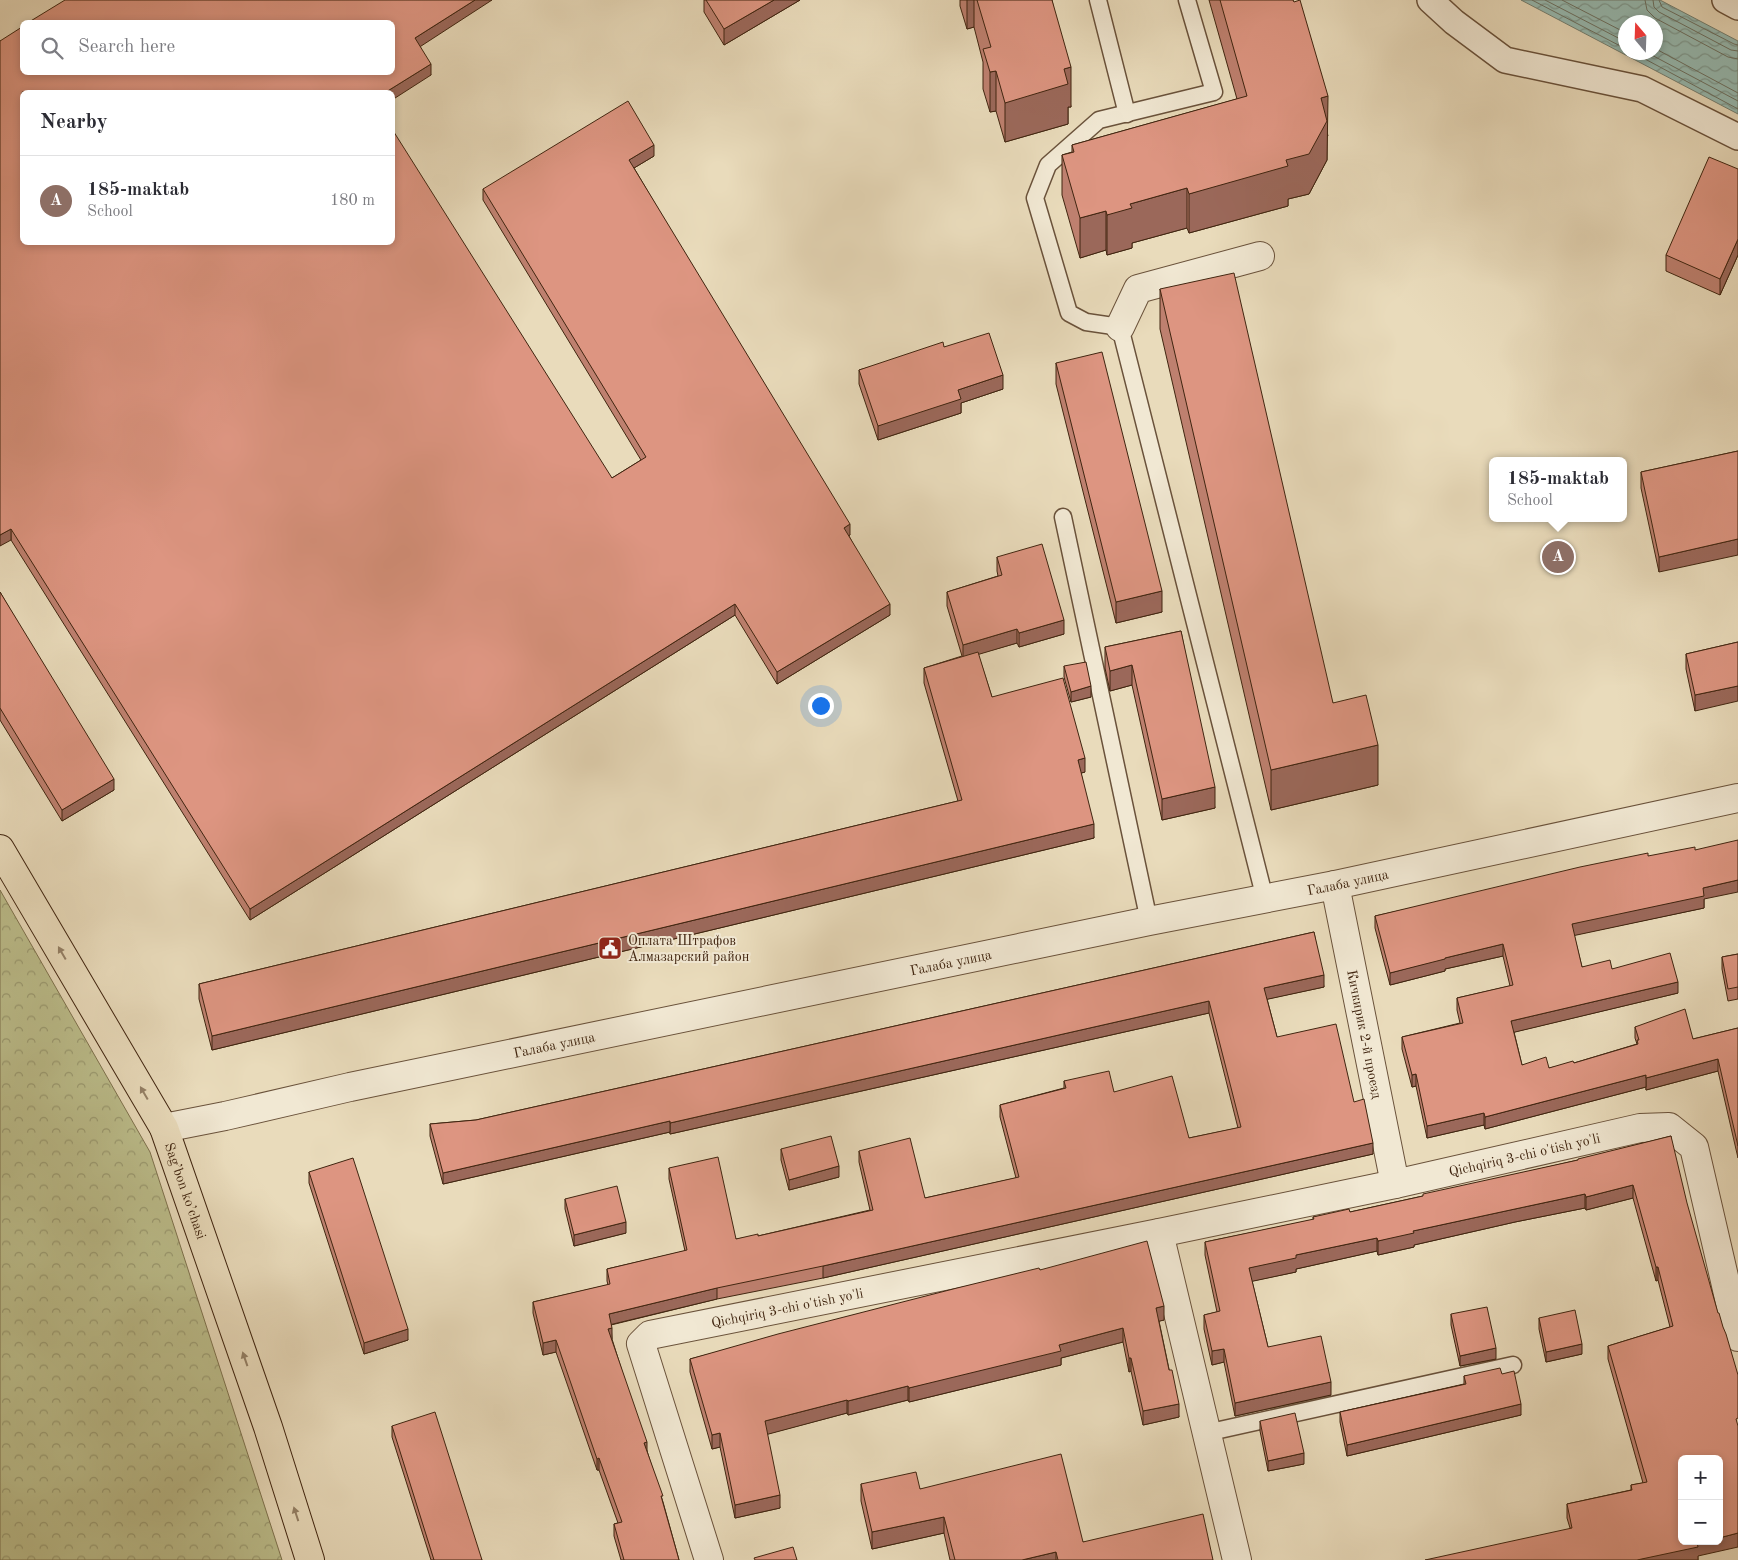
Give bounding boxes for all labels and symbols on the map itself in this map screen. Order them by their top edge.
north arrow [1618,15,1663,60]
pin: A [1542,538,1574,576]
your location [808,693,834,719]
street label: Галаба улица [1306,868,1390,898]
place label: Оплата Штрафов Aлмазарский район [628,934,750,964]
public building icon: Оплата Штрафов Aлмазарский район [597,935,623,961]
one-way arrow [57,947,66,960]
street label: Галаба улица [909,948,993,978]
street label: Кичкирик 2-й проезд [1344,969,1384,1100]
street label: Галаба улица [512,1030,596,1061]
one-way arrow [139,1087,148,1100]
street label: Qichqiriq 3-chi o'tish yo'li [1448,1131,1602,1179]
street label: Sag’bon ko’chasi [162,1141,208,1241]
street label: Qichqiriq 3-chi o'tish yo'li [710,1286,865,1331]
one-way arrow [241,1352,248,1367]
one-way arrow [291,1506,299,1521]

